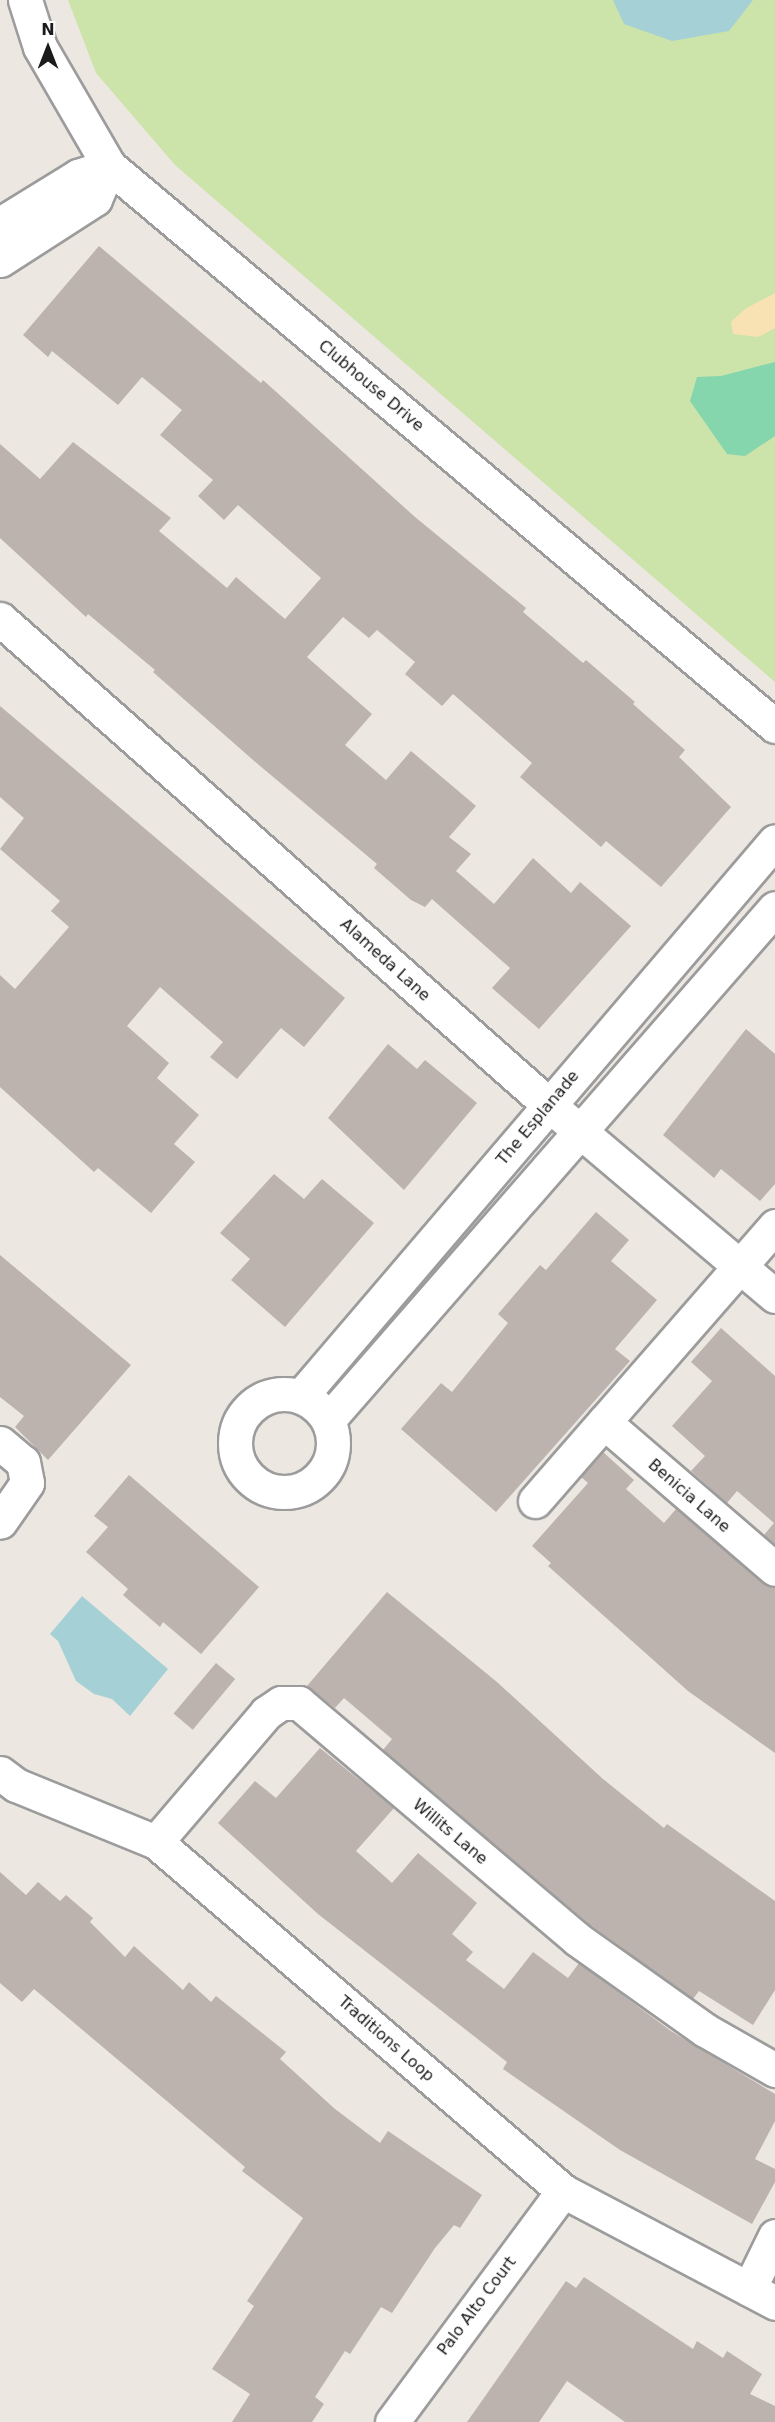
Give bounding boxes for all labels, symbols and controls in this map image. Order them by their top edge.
north arrow [18,18,78,78]
text: N [41,20,55,39]
street label: Clubhouse Drive [314,336,428,436]
street label: Alameda Lane [336,915,434,1005]
street label: The Esplanade [493,1067,583,1169]
street label: Benicia Lane [644,1455,734,1537]
street label: Willits Lane [409,1795,491,1869]
street label: Traditions Loop [334,1992,438,2086]
street label: Palo Alto Court [434,2253,520,2359]

